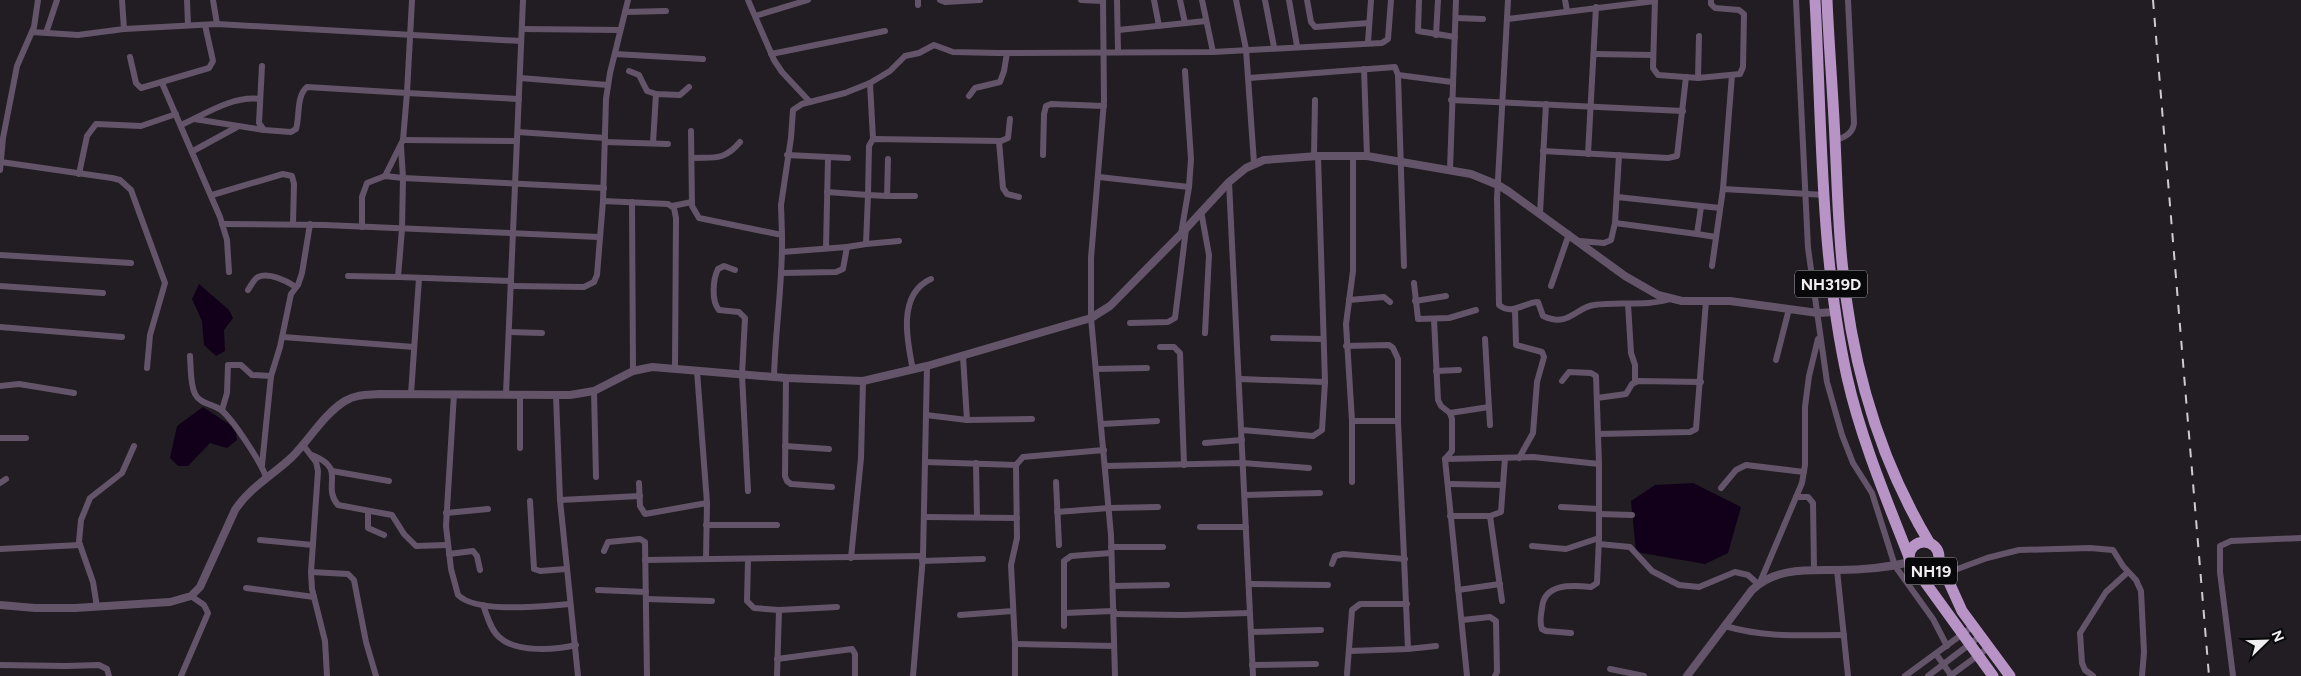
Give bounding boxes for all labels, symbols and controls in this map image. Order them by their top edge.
road number: NH319D [1795,270,1867,298]
road number: NH19 [1905,558,1957,584]
north arrow [2241,616,2291,666]
text: N [2268,628,2287,644]

